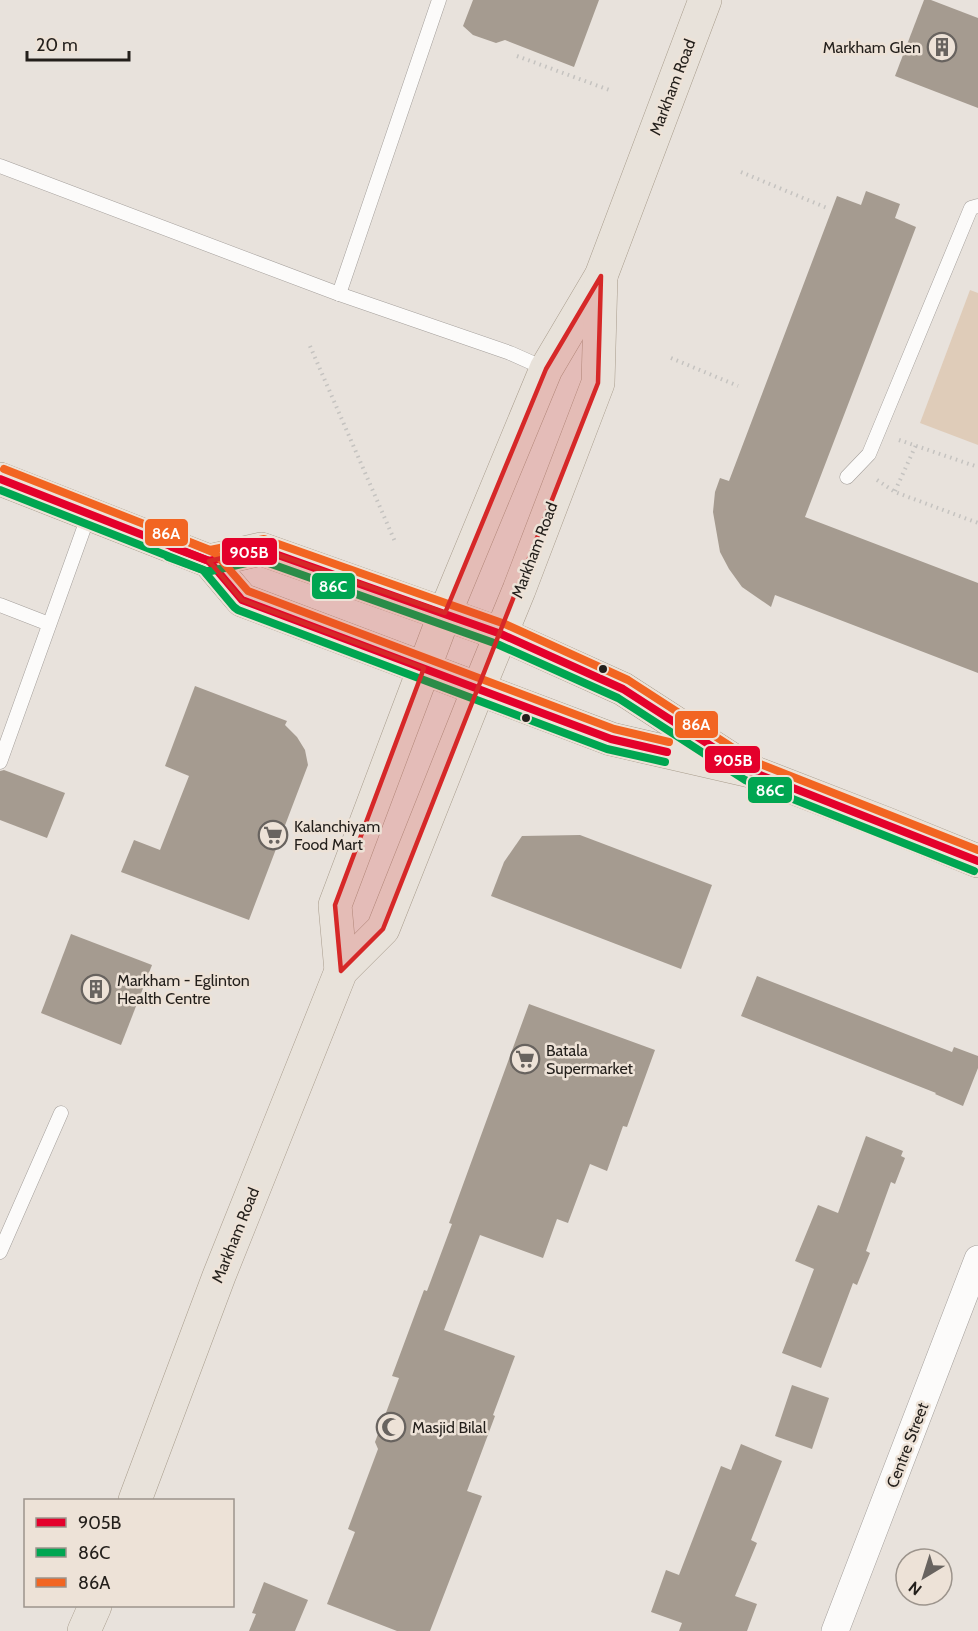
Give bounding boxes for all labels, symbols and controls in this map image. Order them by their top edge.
scale bar [27,24,129,62]
building icon: Markham Glen [926,31,958,63]
text: 20 m [36,34,78,56]
street label: Markham Road [645,36,700,138]
place label: Markham Glen [823,38,921,57]
street label: Markham Road [507,499,562,601]
line badge: 86A [144,518,189,547]
text: 86A [152,524,180,543]
line badge: 905B [221,537,278,566]
text: 905B [230,543,268,562]
line badge: 86C [311,572,356,600]
text: 86C [319,577,347,596]
unlabelled marker [597,663,609,675]
line badge: 86A [674,710,719,739]
unlabelled marker [520,712,532,724]
text: 86A [682,715,710,734]
line badge: 905B [704,745,761,774]
text: 905B [714,751,752,770]
line badge: 86C [747,776,793,804]
text: 86C [756,781,784,800]
place label: Kalanchiyam Food Mart [294,817,380,854]
supermarket icon: Kalanchiyam Food Mart [257,819,289,851]
place label: Markham - Eglinton Health Centre [117,971,250,1008]
building icon: Markham - Eglinton Health Centre [80,973,112,1005]
place label: Batala Supermarket [546,1041,634,1078]
supermarket icon: Batala Supermarket [509,1043,541,1075]
street label: Markham Road [208,1185,263,1286]
street label: Centre Street [883,1399,933,1490]
mosque icon: Masjid Bilal [375,1411,407,1443]
place label: Masjid Bilal [412,1418,487,1437]
legend [24,1499,234,1607]
text: 905B [78,1512,122,1534]
text: 86C [78,1542,110,1564]
north arrow [894,1547,954,1607]
text: 86A [78,1572,110,1594]
text: N [905,1577,925,1599]

